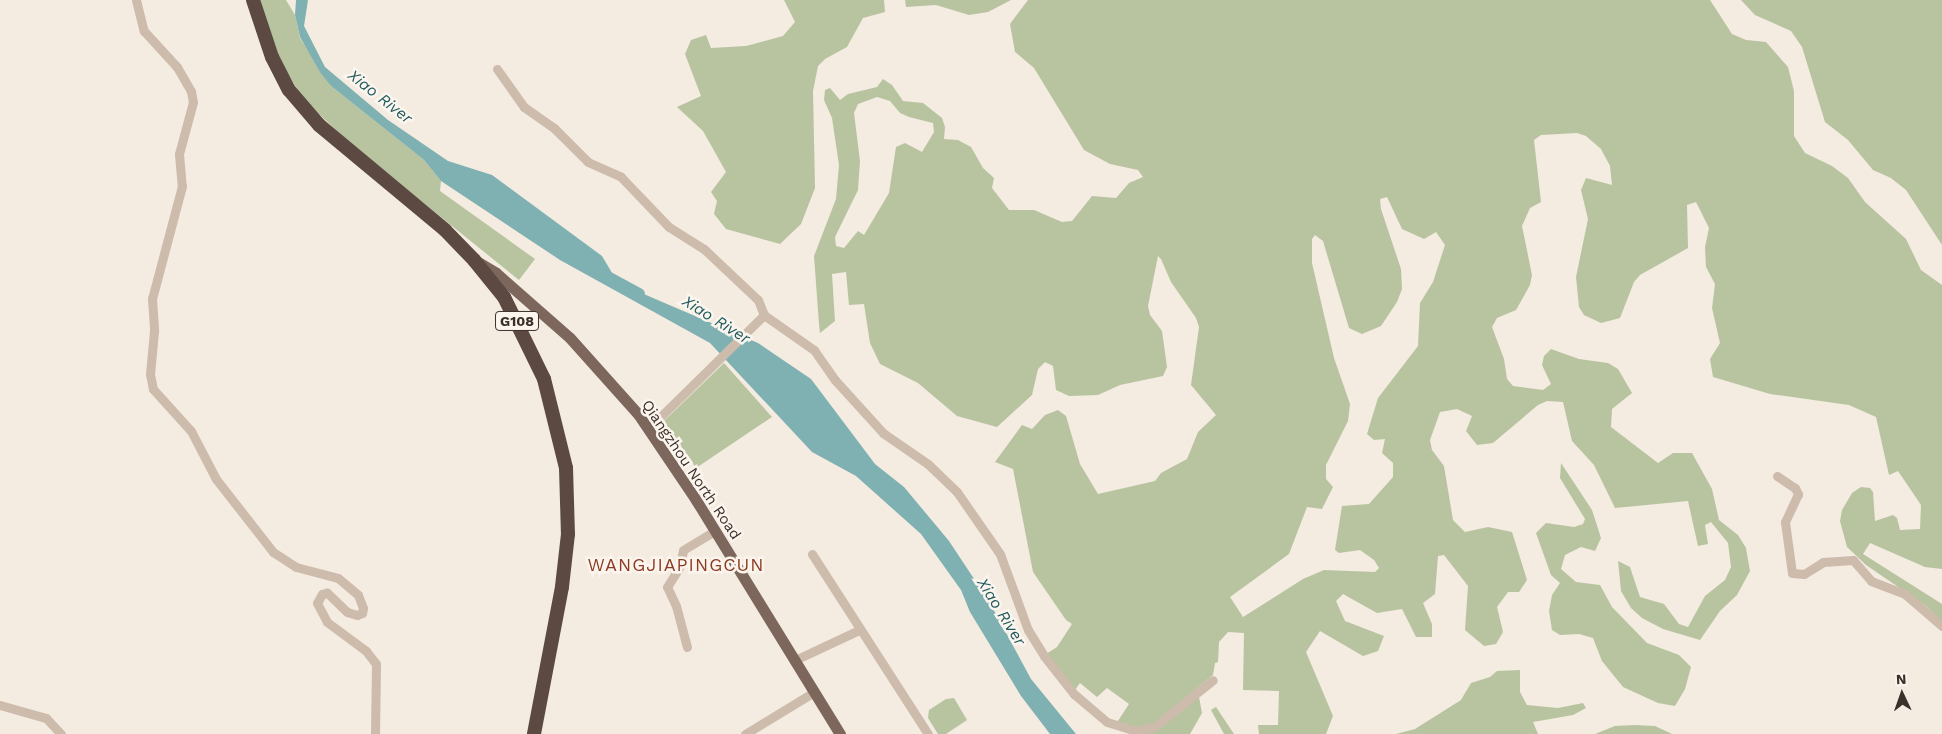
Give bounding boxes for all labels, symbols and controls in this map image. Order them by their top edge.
water label: Xiao River [344,66,416,128]
water label: Xiao River [679,292,753,348]
road number: G108 [494,310,540,332]
street label: Qiangzhou North Road [638,397,744,543]
district label: WANGJIAPINGCUN [586,554,766,576]
water label: Xiao River [973,575,1029,649]
north arrow [1877,669,1927,719]
text: N [1896,671,1907,687]

